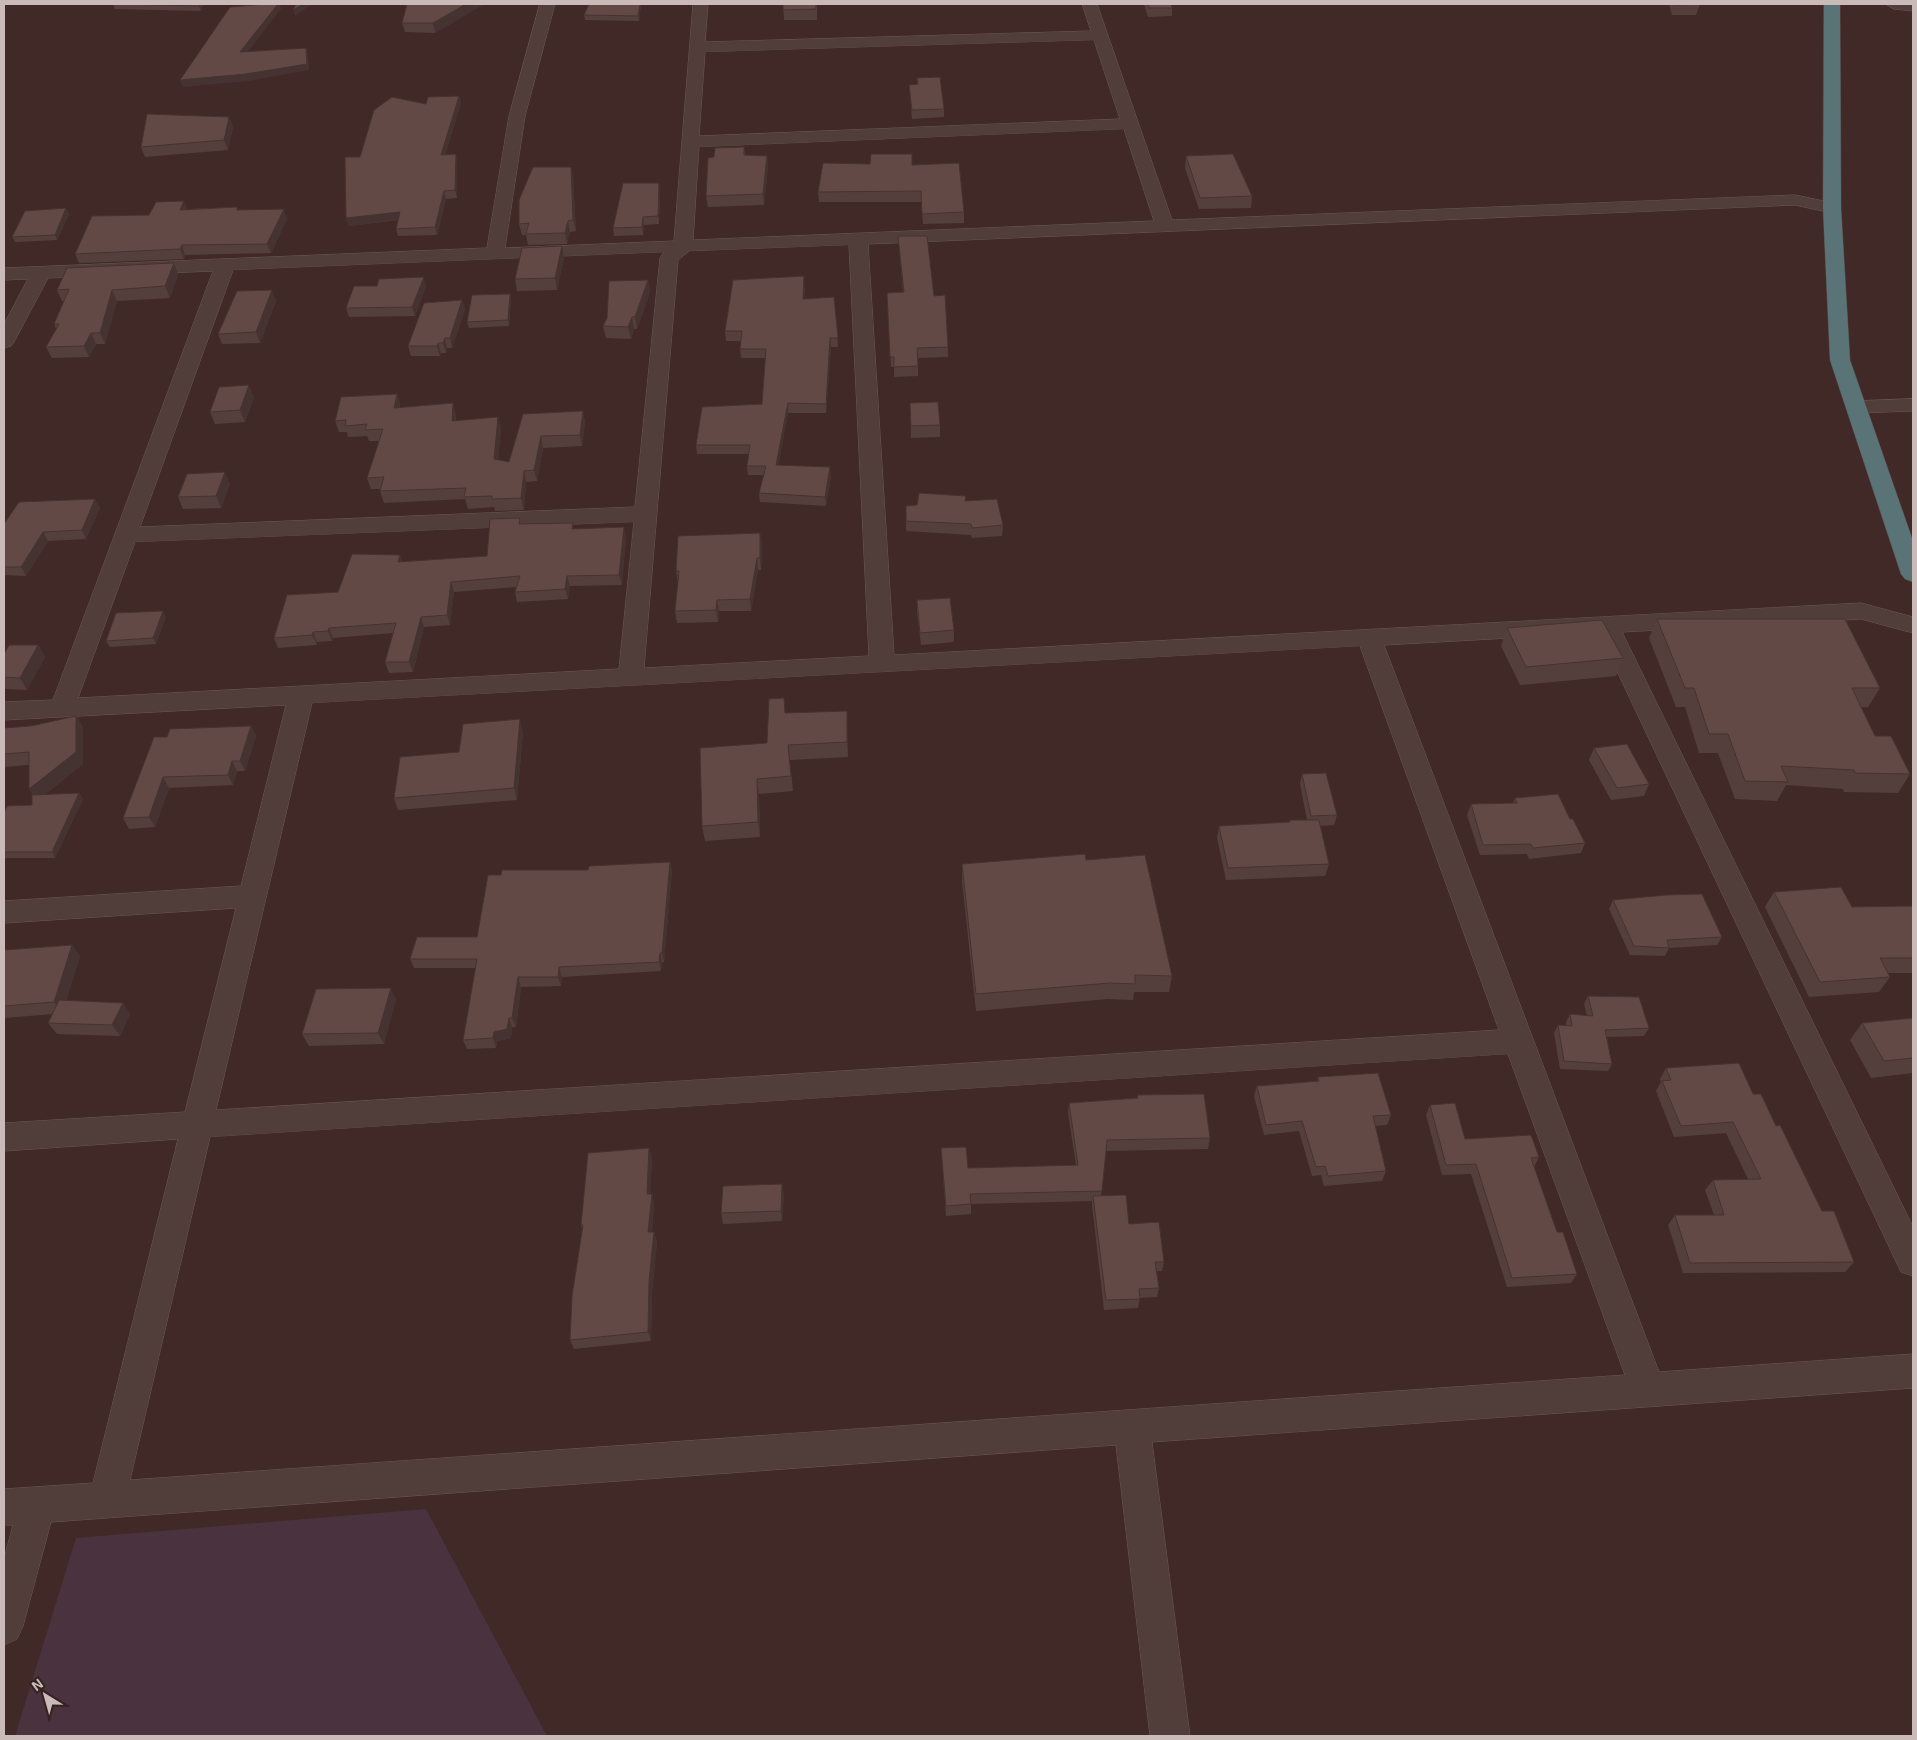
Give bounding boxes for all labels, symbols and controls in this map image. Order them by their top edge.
north arrow [20,1670,70,1720]
text: N [28,1674,46,1694]

